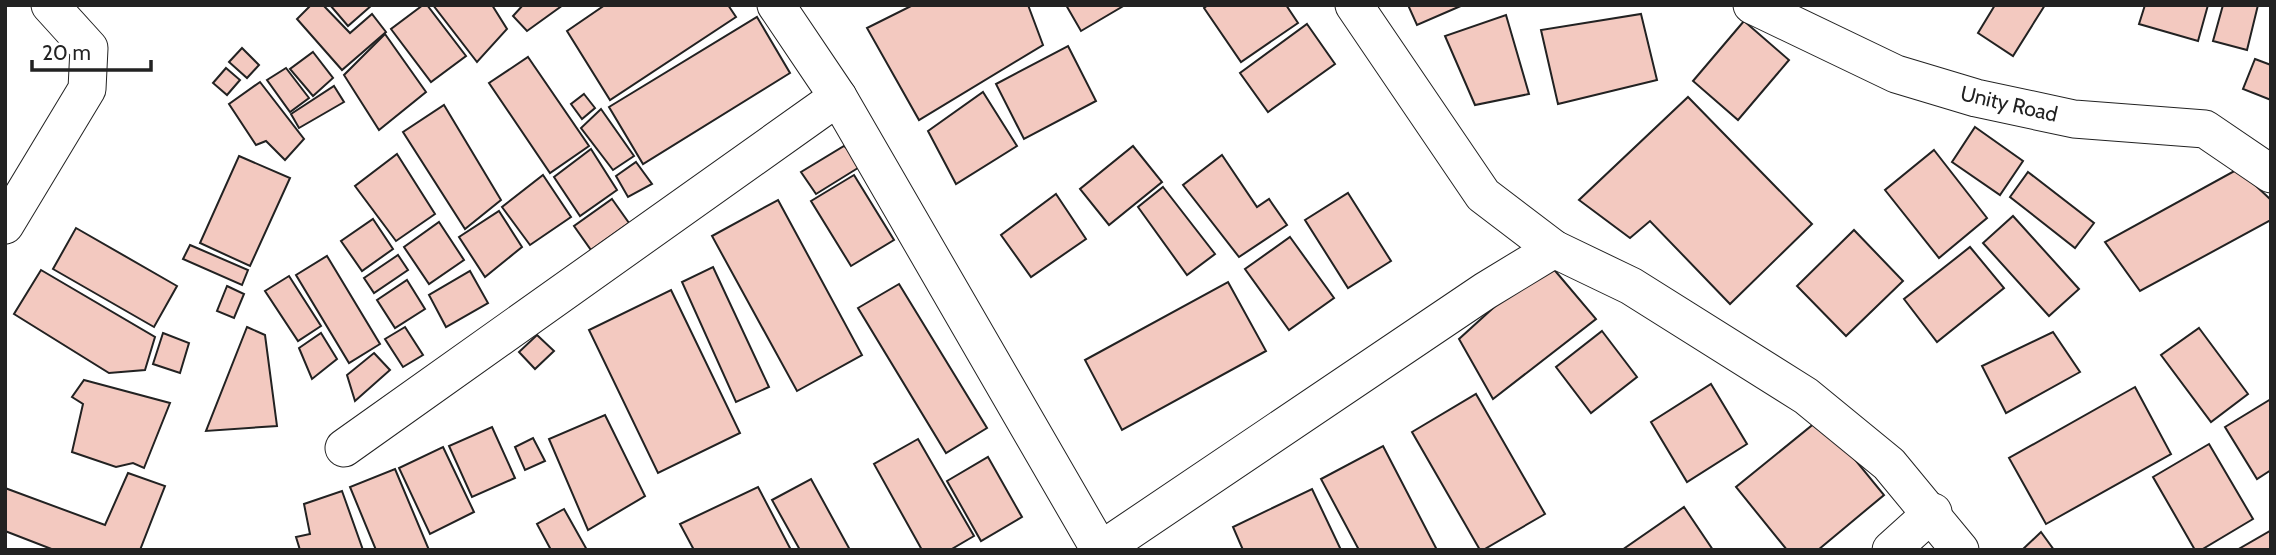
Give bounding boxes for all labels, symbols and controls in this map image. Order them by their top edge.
scale bar [32,28,150,72]
text: 20 m [42,40,91,65]
street label: Unity Road [1958,80,2060,127]

